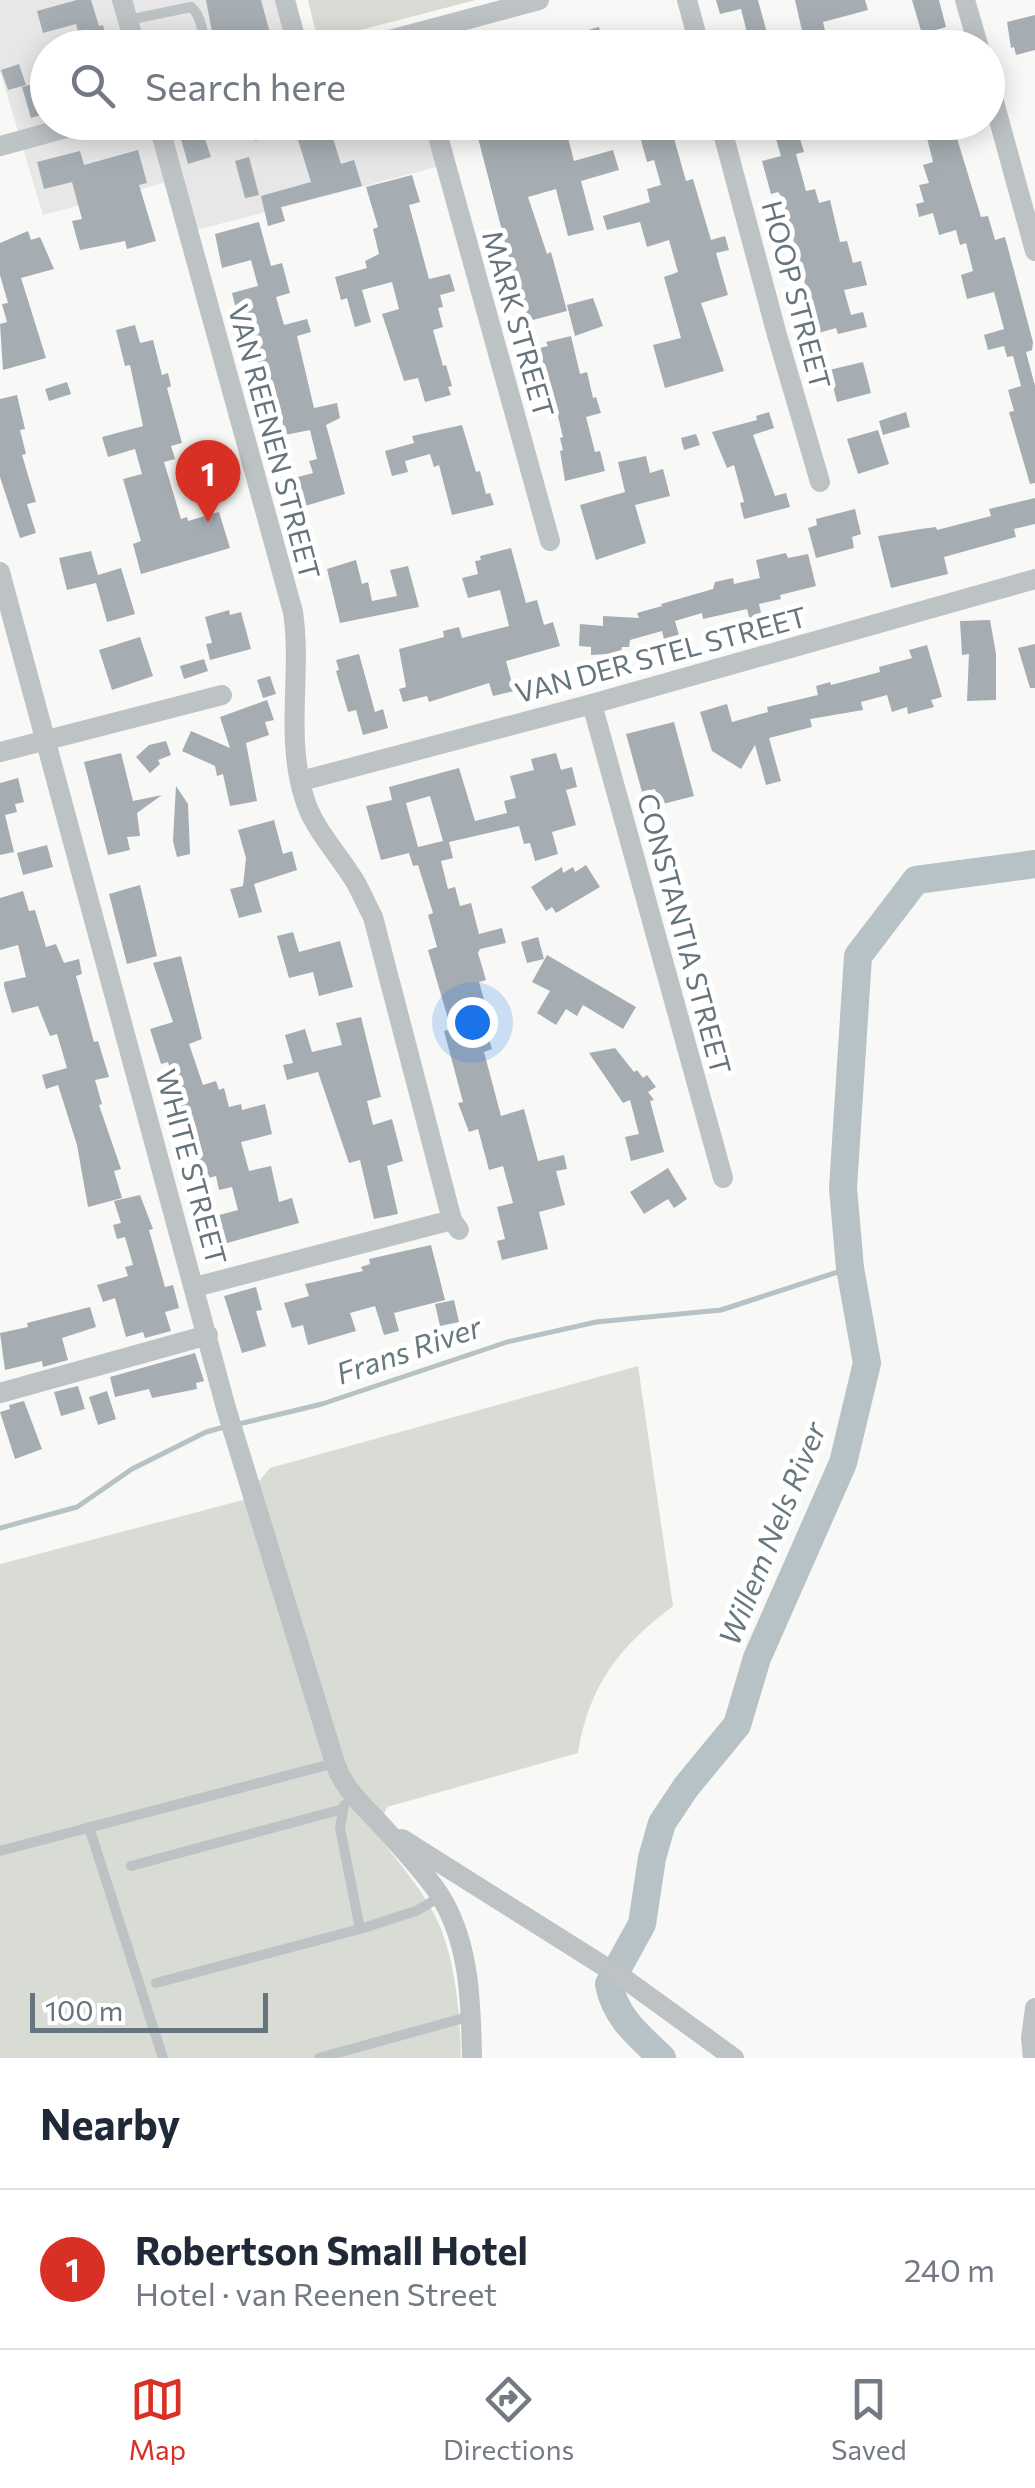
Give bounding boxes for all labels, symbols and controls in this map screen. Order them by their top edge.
search box [30,30,1005,140]
icon: search [65,58,120,113]
text: Search here [145,62,346,109]
street label: HOOP STREET [755,197,838,393]
street label: MARK STREET [476,226,562,421]
street label: VAN REENEN STREET [222,301,328,583]
pin: 1 [176,440,240,522]
street label: VAN DER STEL STREET [511,599,810,709]
street label: CONSTANTIA STREET [631,789,739,1078]
your location [447,997,498,1048]
street label: WHITE STREET [149,1065,234,1268]
water label: Frans River [331,1306,487,1391]
water label: Willem Nels River [709,1415,833,1650]
scale bar [30,1988,268,2032]
text: 100 m [45,1993,123,2027]
text: Nearby [40,2097,180,2149]
text: Robertson Small Hotel [135,2226,528,2273]
text: 1 [65,2249,80,2289]
text: 240 m [904,2249,995,2289]
text: Hotel · van Reenen Street [135,2273,497,2313]
tab: Map [128,2372,186,2466]
tab: Directions [443,2372,574,2466]
tab: Saved [831,2372,907,2466]

